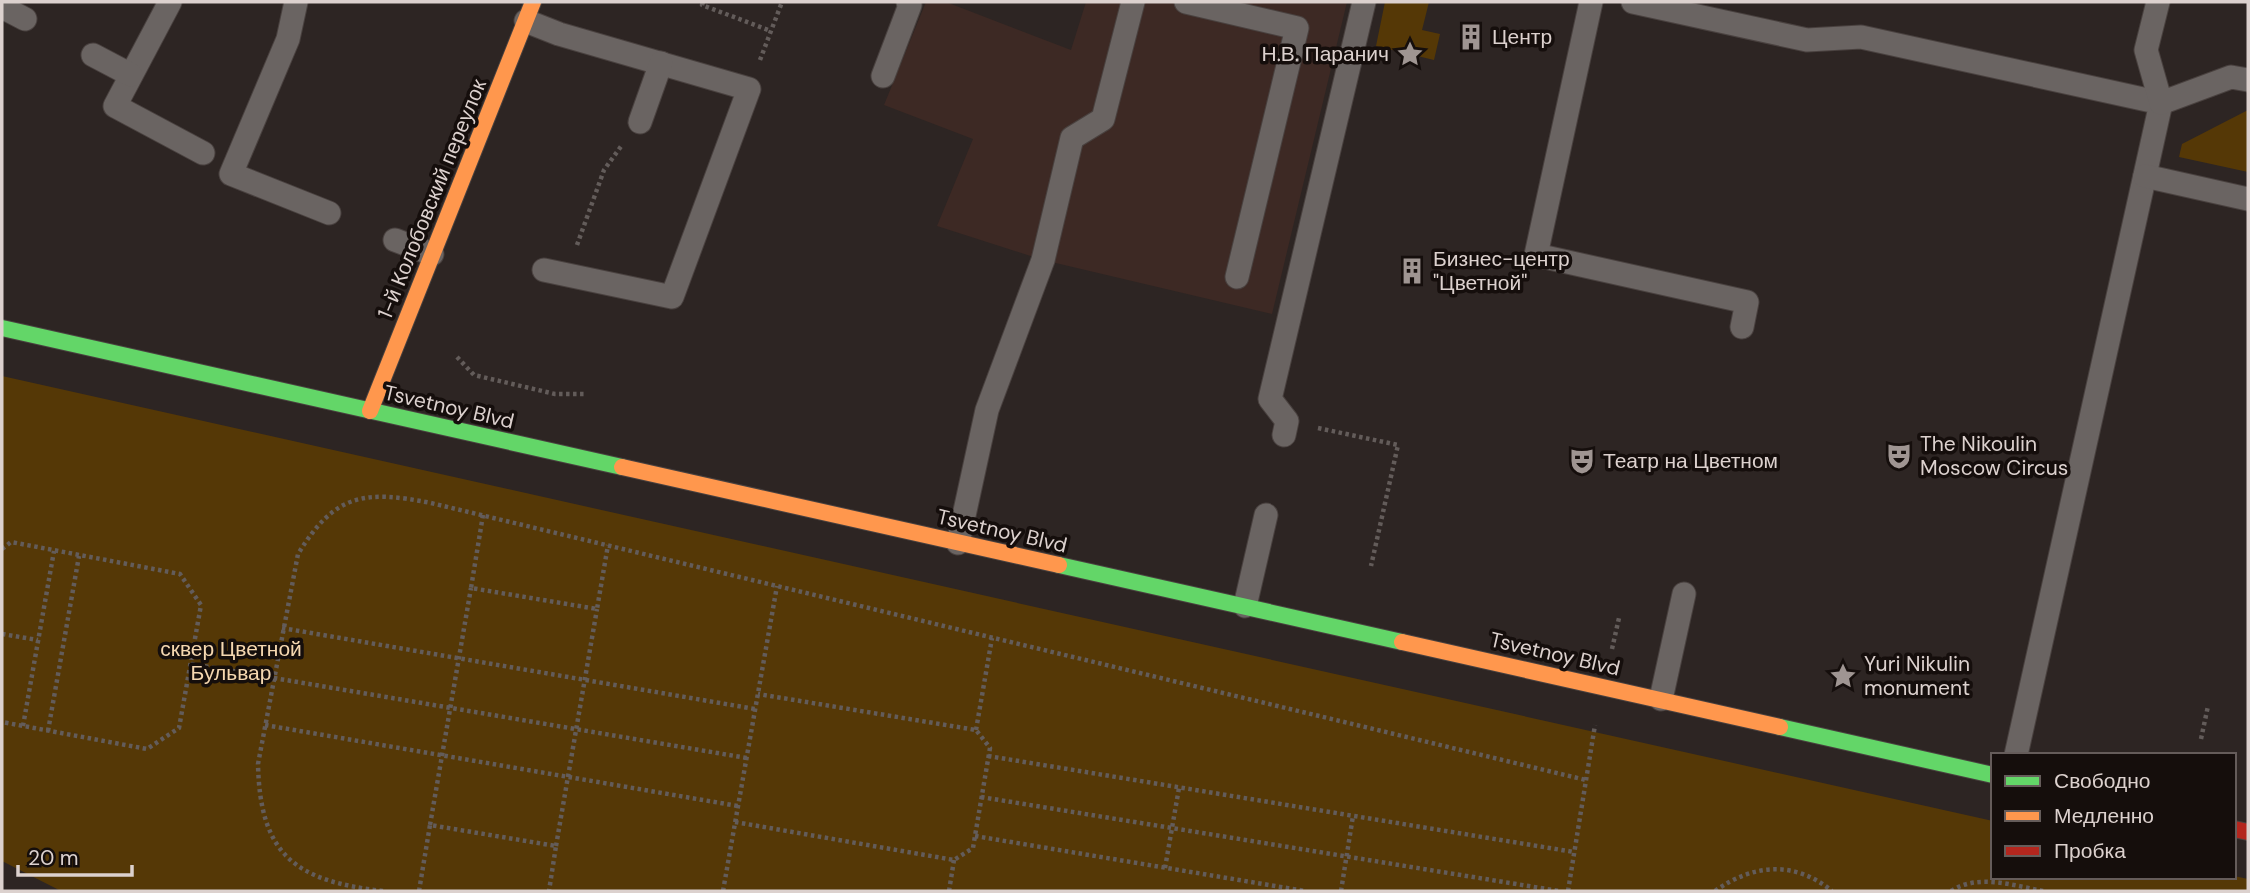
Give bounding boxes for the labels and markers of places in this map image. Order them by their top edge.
building icon: Центр [1456,22,1486,52]
place label: Центр [1492,23,1552,51]
place icon: Н.В. Паранич [1395,39,1425,69]
place label: Н.В. Паранич [1262,40,1389,68]
place label: Бизнес-центр "Цветной" [1433,245,1570,297]
building icon: Бизнес-центр "Цветной" [1397,256,1427,286]
place label: The Nikoulin Moscow Circus [1920,430,2068,482]
theatre icon: The Nikoulin Moscow Circus [1884,441,1914,471]
theatre icon: Театр на Цветном [1567,446,1597,476]
place label: Театр на Цветном [1603,447,1778,475]
place label: Yuri Nikulin monument [1864,650,1970,702]
place icon: Yuri Nikulin monument [1828,661,1858,691]

